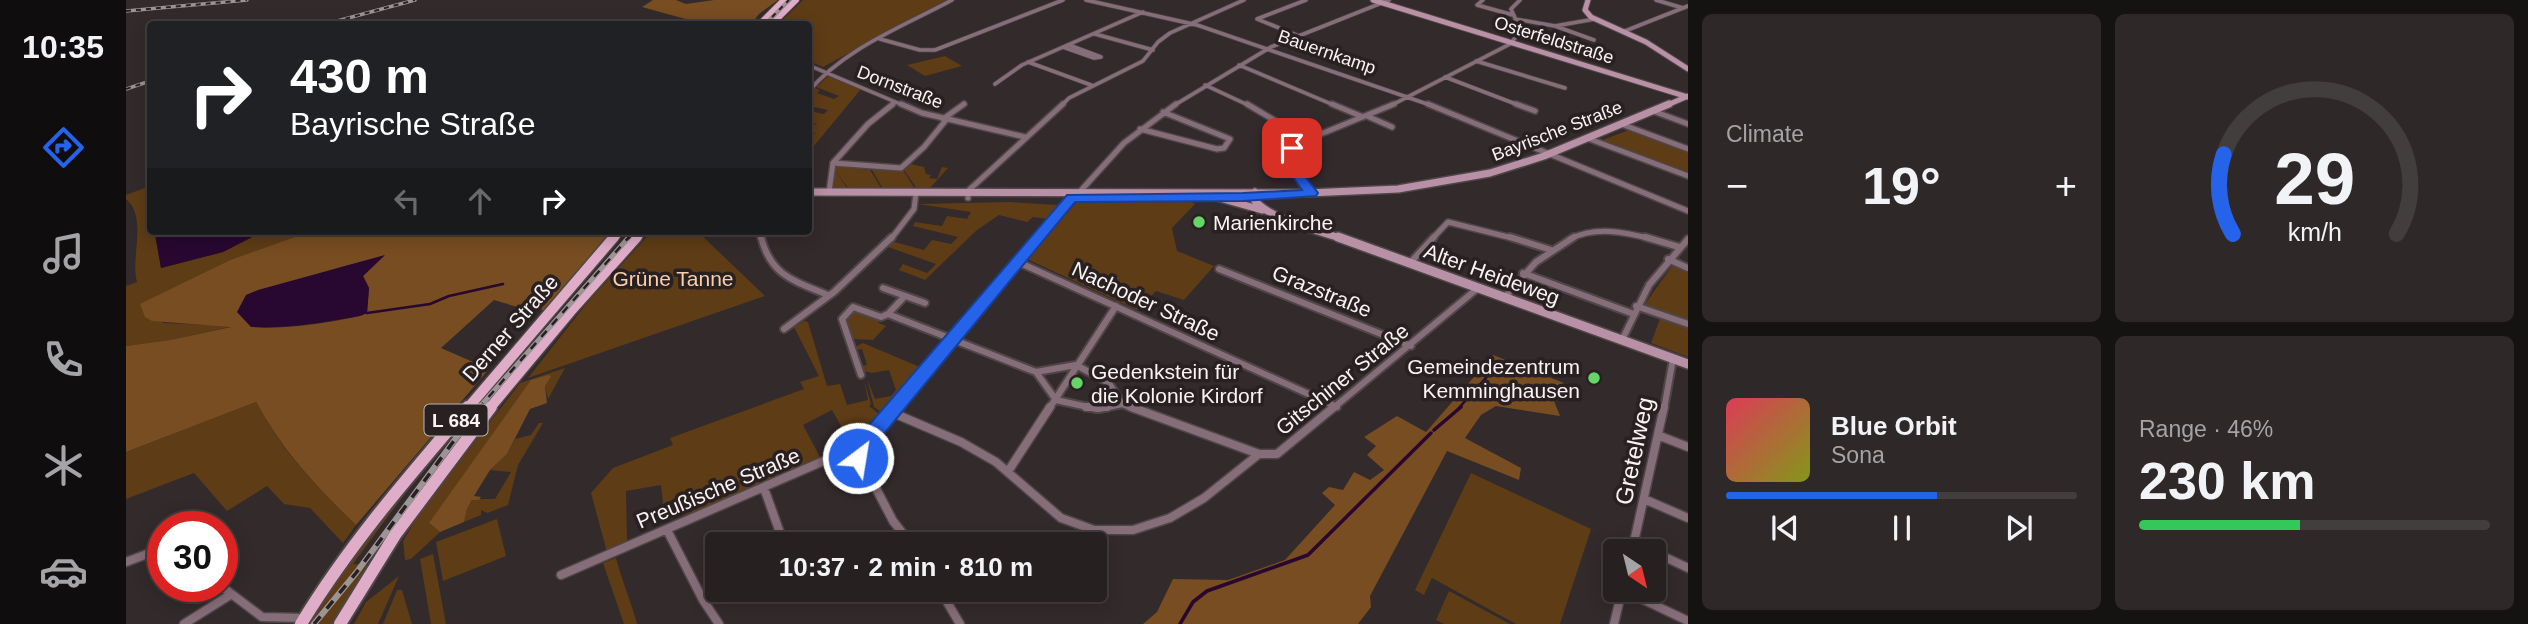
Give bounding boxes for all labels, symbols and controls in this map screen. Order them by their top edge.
street label: Osterfeldstraße [1492,12,1616,68]
street label: Bauernkamp [1275,26,1379,78]
text: 10:35 [22,29,104,65]
icon: right [175,49,266,140]
text: 430 m [290,49,429,103]
street label: Dornstraße [854,62,946,112]
street label: Bayrische Straße [1489,97,1625,165]
text: Bayrische Straße [290,106,535,142]
pin [1262,118,1322,178]
text: Climate [1726,121,1804,147]
icon: directions [39,123,88,172]
icon: arrive [1273,129,1311,167]
text: 29 [2274,138,2355,219]
text: 19° [1862,157,1941,215]
text: − [1726,165,1748,207]
text: + [2055,165,2077,207]
icon: left [388,182,426,220]
icon: ahead [461,182,499,220]
icon: right [534,182,572,220]
place label: Marienkirche [1213,211,1333,234]
marker: Marienkirche [1191,214,1207,230]
text: km/h [2287,218,2342,246]
icon: music [39,229,88,278]
street label: Alter Heideweg [1421,239,1563,309]
street label: Nachoder Straße [1069,257,1223,345]
street label: Grazstraße [1269,261,1375,321]
park label: Grüne Tanne [612,267,734,290]
street label: Derner Straße [458,270,562,386]
street label: Gitschiner Straße [1271,319,1413,439]
icon: phone [39,335,88,384]
place label: Gemeindezentrum Kemminghausen [1407,355,1580,402]
place label: Gedenkstein für die Kolonie Kirdorf [1091,360,1263,407]
marker: Gemeindezentrum Kemminghausen [1586,370,1602,386]
marker: Gedenkstein für die Kolonie Kirdorf [1069,375,1085,391]
street label: Gretelweg [1609,395,1659,507]
road number: L 684 [424,404,488,436]
text: Blue Orbit [1831,411,1957,441]
text: Range · 46% [2139,416,2273,442]
position arrow [821,421,895,495]
icon: climate [39,441,88,490]
text: Sona [1831,442,1885,468]
street label: Preußische Straße [633,443,803,533]
text: 230 km [2139,452,2315,510]
icon: previous [1766,509,1804,547]
icon: pause [1883,509,1921,547]
icon: next [2000,509,2038,547]
speed limit sign: 30 [147,511,238,602]
north arrow [1603,539,1666,602]
map controls [1603,539,1666,602]
icon: car [39,547,88,596]
text: 10:37 · 2 min · 810 m [779,552,1033,582]

